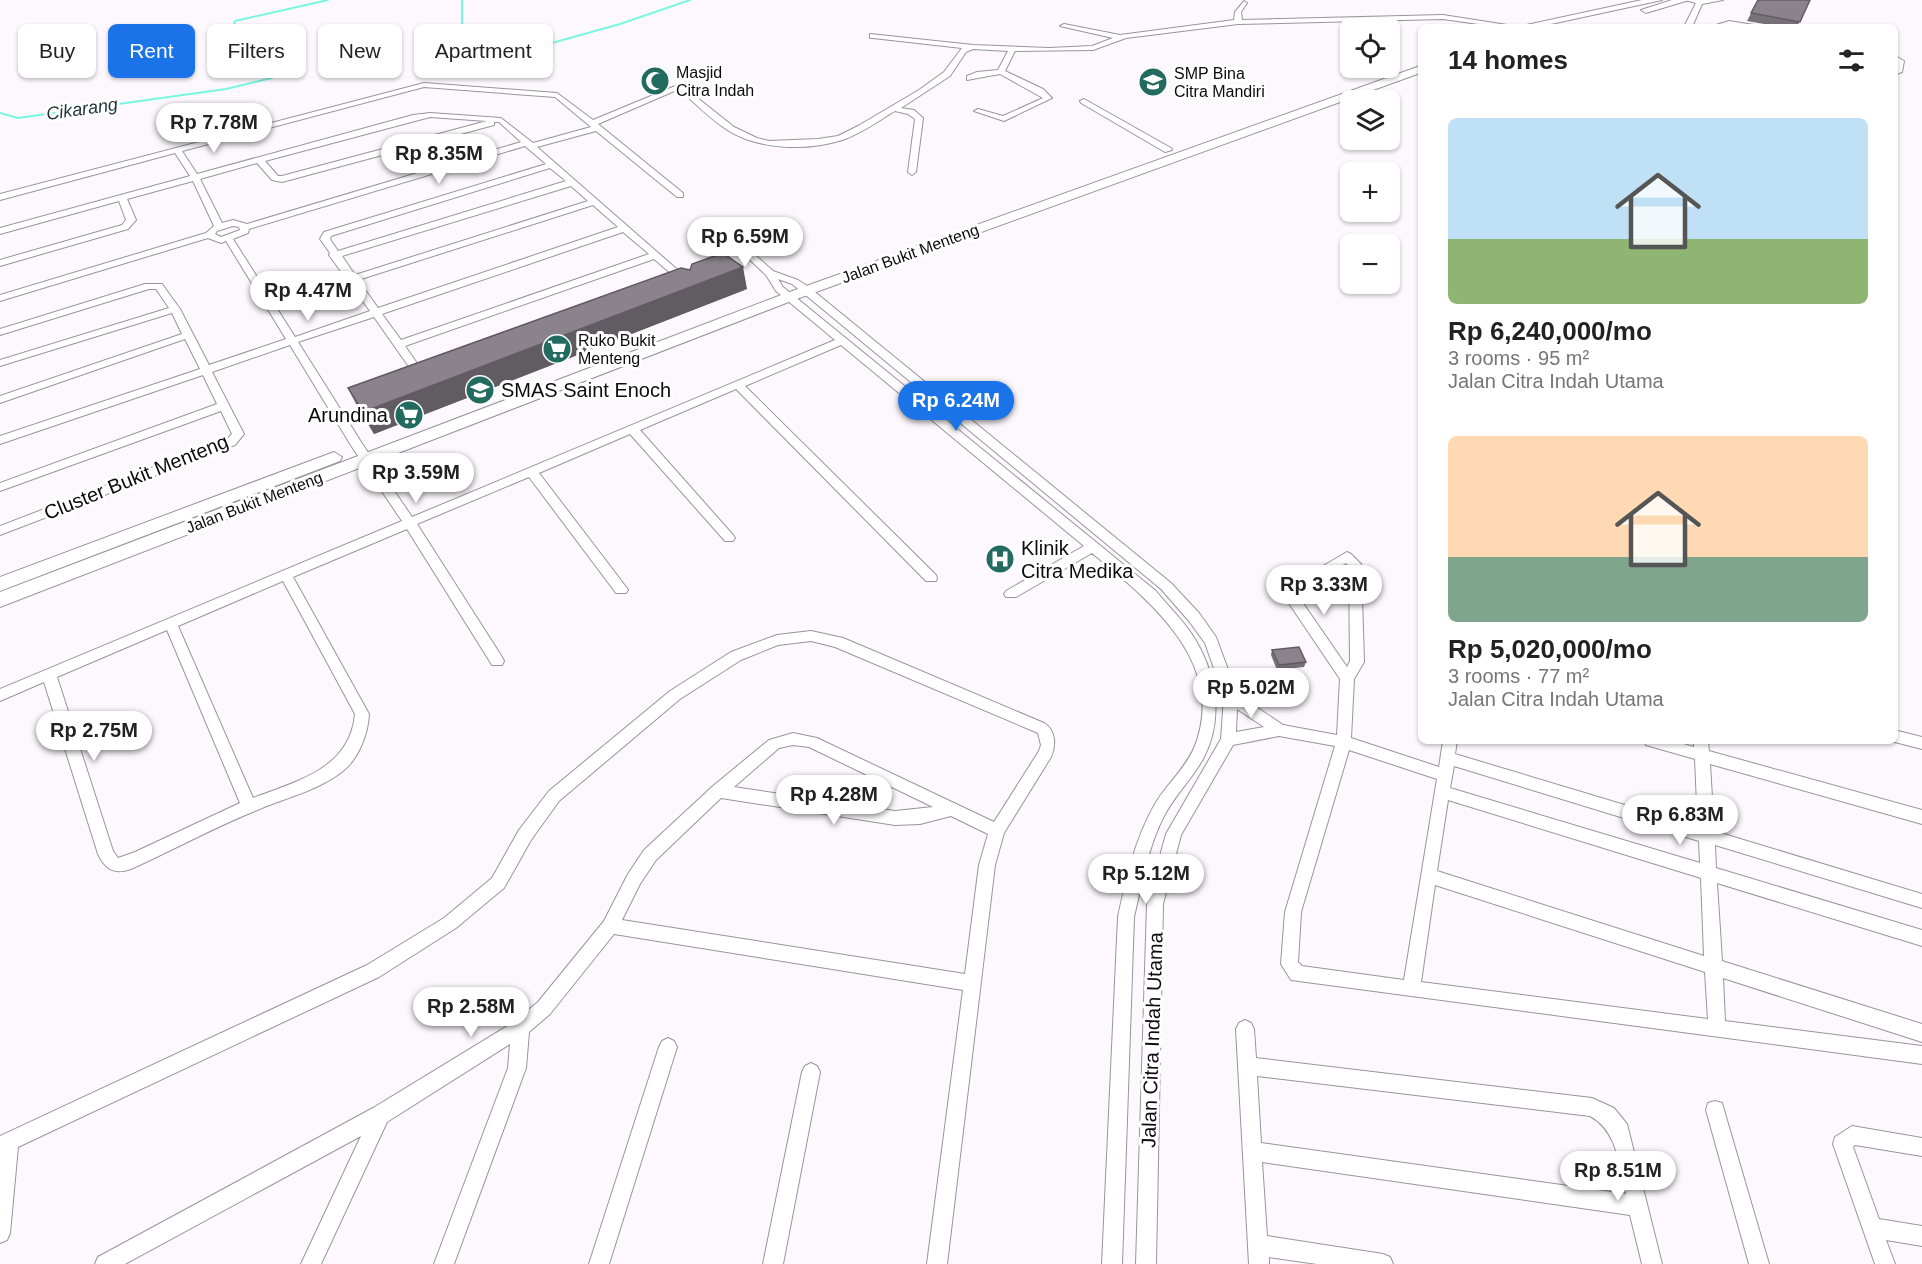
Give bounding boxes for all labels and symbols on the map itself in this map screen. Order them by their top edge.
place label: Masjid Citra Indah [676,64,754,99]
mosque icon: Masjid Citra Indah [639,65,671,97]
place label: SMP Bina Citra Mandiri [1174,65,1265,100]
school or university icon: SMP Bina Citra Mandiri [1137,66,1169,98]
water label: Cikarang [45,94,119,124]
pin: Rp 7.78M [152,103,276,154]
pin: Rp 8.35M [377,134,501,185]
pin: Rp 6.59M [683,217,807,268]
street label: Jalan Bukit Menteng [839,221,981,286]
pin: Rp 4.47M [246,271,370,322]
place label: Ruko Bukit Menteng [578,332,656,367]
supermarket icon: Ruko Bukit Menteng [541,333,573,365]
school or university icon: SMAS Saint Enoch [464,374,496,406]
place label: SMAS Saint Enoch [501,379,671,401]
pin: Rp 6.24M [894,381,1018,432]
supermarket icon: Arundina [393,399,425,431]
place label: Arundina [308,404,389,426]
street label: Cluster Bukit Menteng [41,430,231,524]
pin: Rp 3.59M [354,453,478,504]
street label: Jalan Bukit Menteng [183,469,325,536]
place label: Klinik Citra Medika [1021,537,1134,582]
hospital icon: Klinik Citra Medika [984,543,1016,575]
pin: Rp 3.33M [1262,565,1386,616]
pin: Rp 5.02M [1189,668,1313,719]
pin: Rp 2.75M [32,711,156,762]
pin: Rp 4.28M [772,775,896,826]
pin: Rp 6.83M [1618,795,1742,846]
pin: Rp 5.12M [1084,854,1208,905]
street label: Jalan Citra Indah Utama [1137,931,1167,1148]
pin: Rp 2.58M [409,987,533,1038]
pin: Rp 8.51M [1556,1151,1680,1202]

